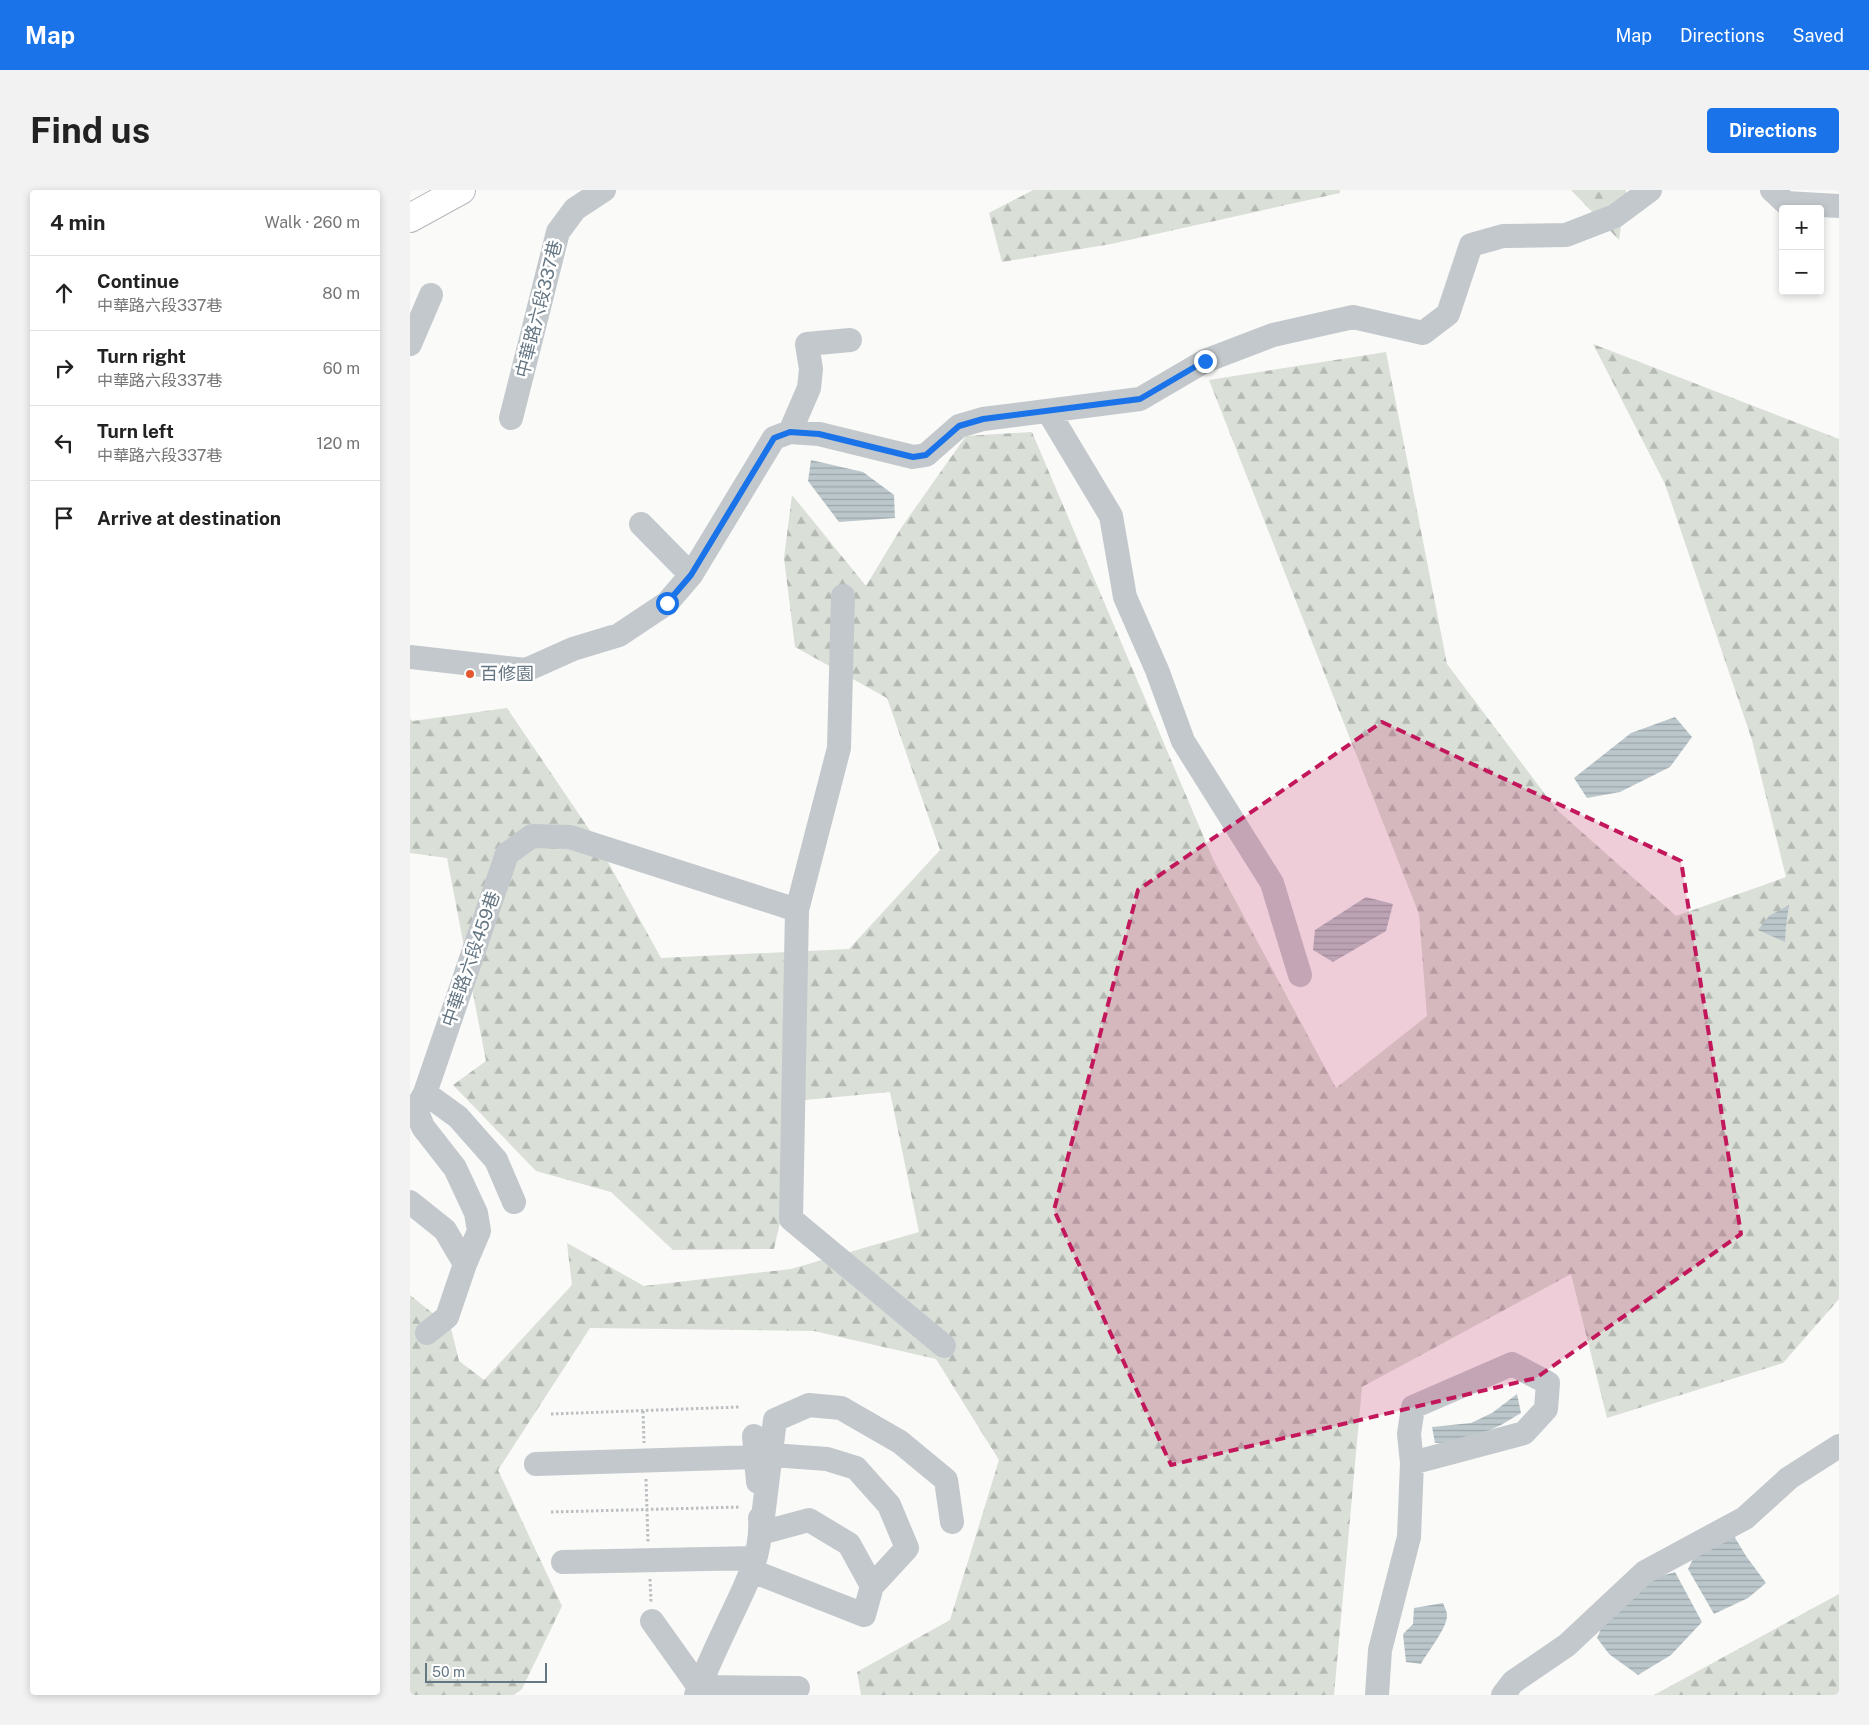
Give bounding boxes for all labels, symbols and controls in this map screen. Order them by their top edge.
text: Map [25,21,75,49]
text: Map [1615,25,1652,46]
text: Directions [1680,25,1765,46]
text: Saved [1793,25,1844,46]
button: Directions [1707,108,1839,153]
text: Find us [30,110,150,151]
map controls [1779,205,1824,295]
button: + [1779,205,1824,250]
text: 4 min [50,210,105,235]
text: Walk · 260 m [265,213,360,232]
street label: 中華路六段337巷 [511,238,566,380]
button: − [1779,250,1824,295]
text: Continue [97,270,179,292]
icon: ahead [50,279,78,307]
text: 80 m [322,284,360,303]
text: 中華路六段337巷 [97,296,222,315]
text: Turn right [97,345,186,367]
route end [1194,350,1217,373]
icon: right [50,354,78,382]
text: 60 m [323,359,360,378]
text: 中華路六段337巷 [97,371,222,390]
text: Turn left [97,420,174,442]
icon: left [50,429,78,457]
text: 120 m [316,434,360,453]
text: 中華路六段337巷 [97,446,222,465]
icon: arrive [50,504,78,532]
text: Arrive at destination [97,507,281,529]
route start [656,592,679,615]
place label: 百修園 [480,663,534,684]
marker: 百修園 [464,668,476,680]
street label: 中華路六段459巷 [437,888,504,1029]
scale bar [425,1660,548,1683]
text: 50 m [432,1664,465,1680]

